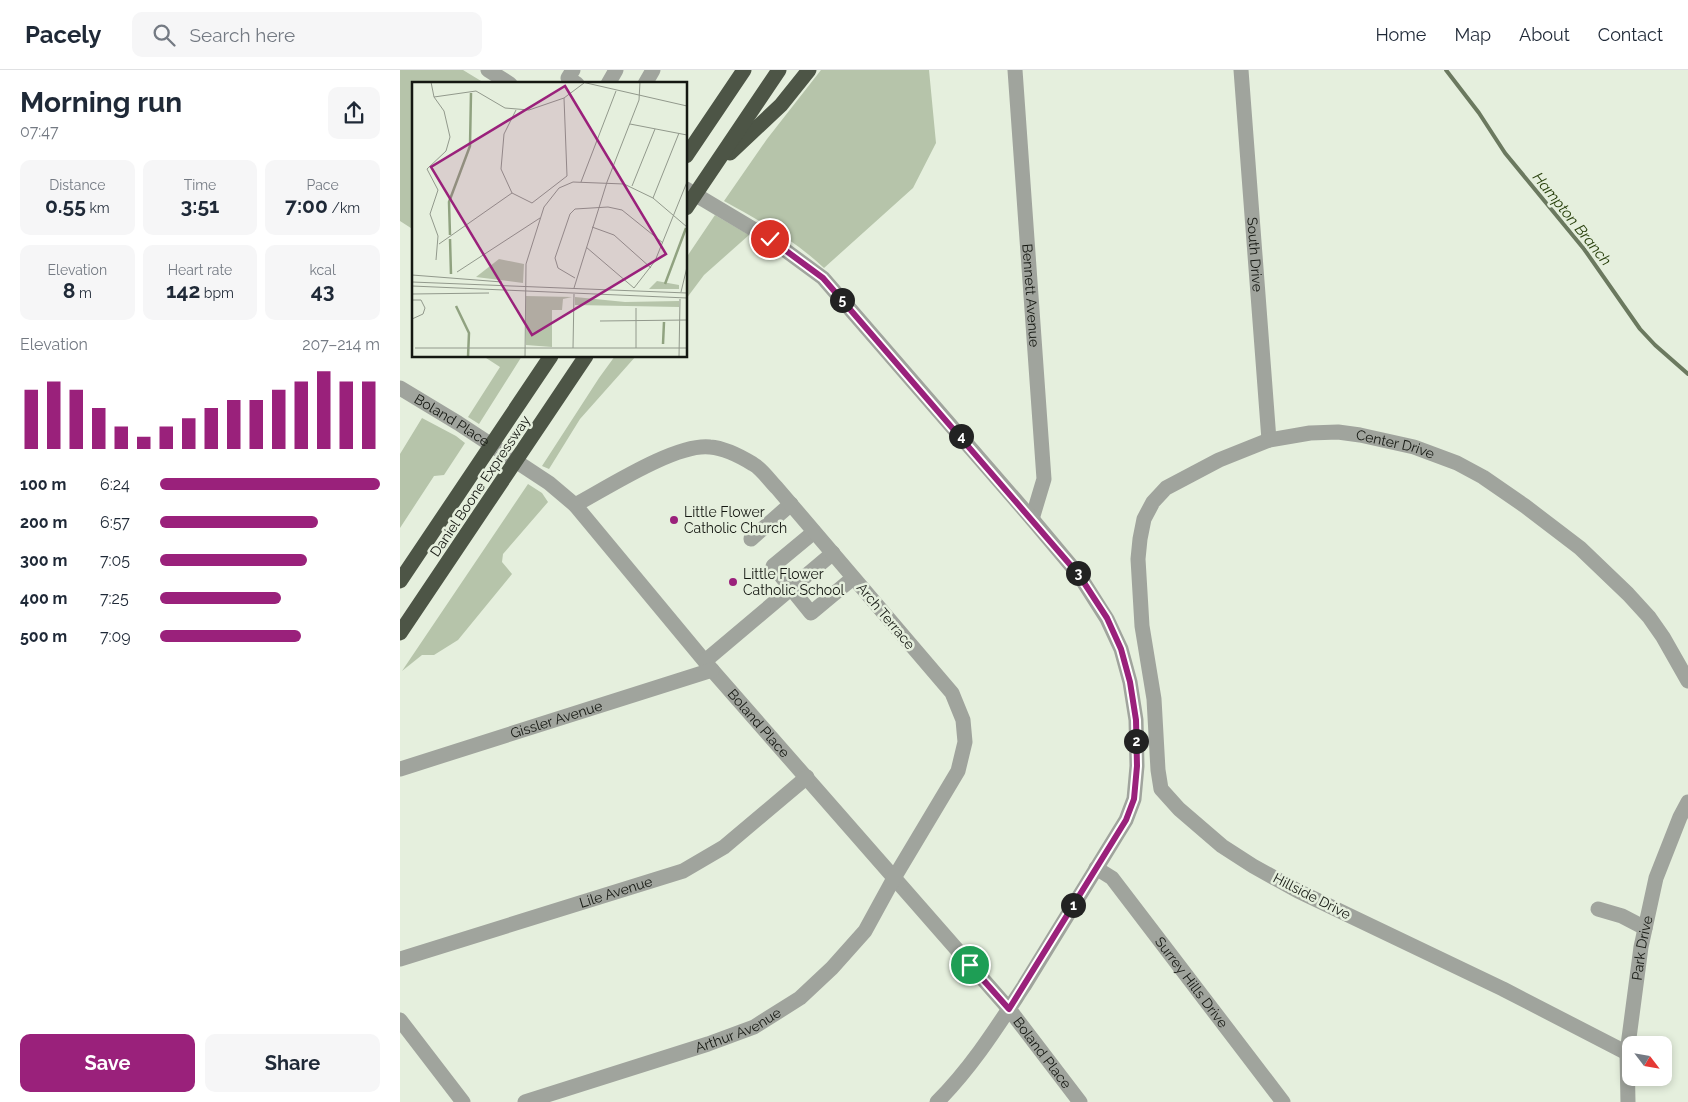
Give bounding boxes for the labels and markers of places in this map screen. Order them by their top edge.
pin [749,218,791,260]
pin: 5 [830,288,854,312]
pin: 4 [948,424,974,448]
place label: Little Flower Catholic Church [684,504,787,536]
marker: Little Flower Catholic Church [668,514,680,526]
pin: 3 [1066,560,1090,586]
place label: Little Flower Catholic School [743,566,844,598]
marker: Little Flower Catholic School [727,576,739,588]
pin: 2 [1124,728,1148,754]
pin: 1 [1060,892,1086,918]
pin [949,944,991,986]

